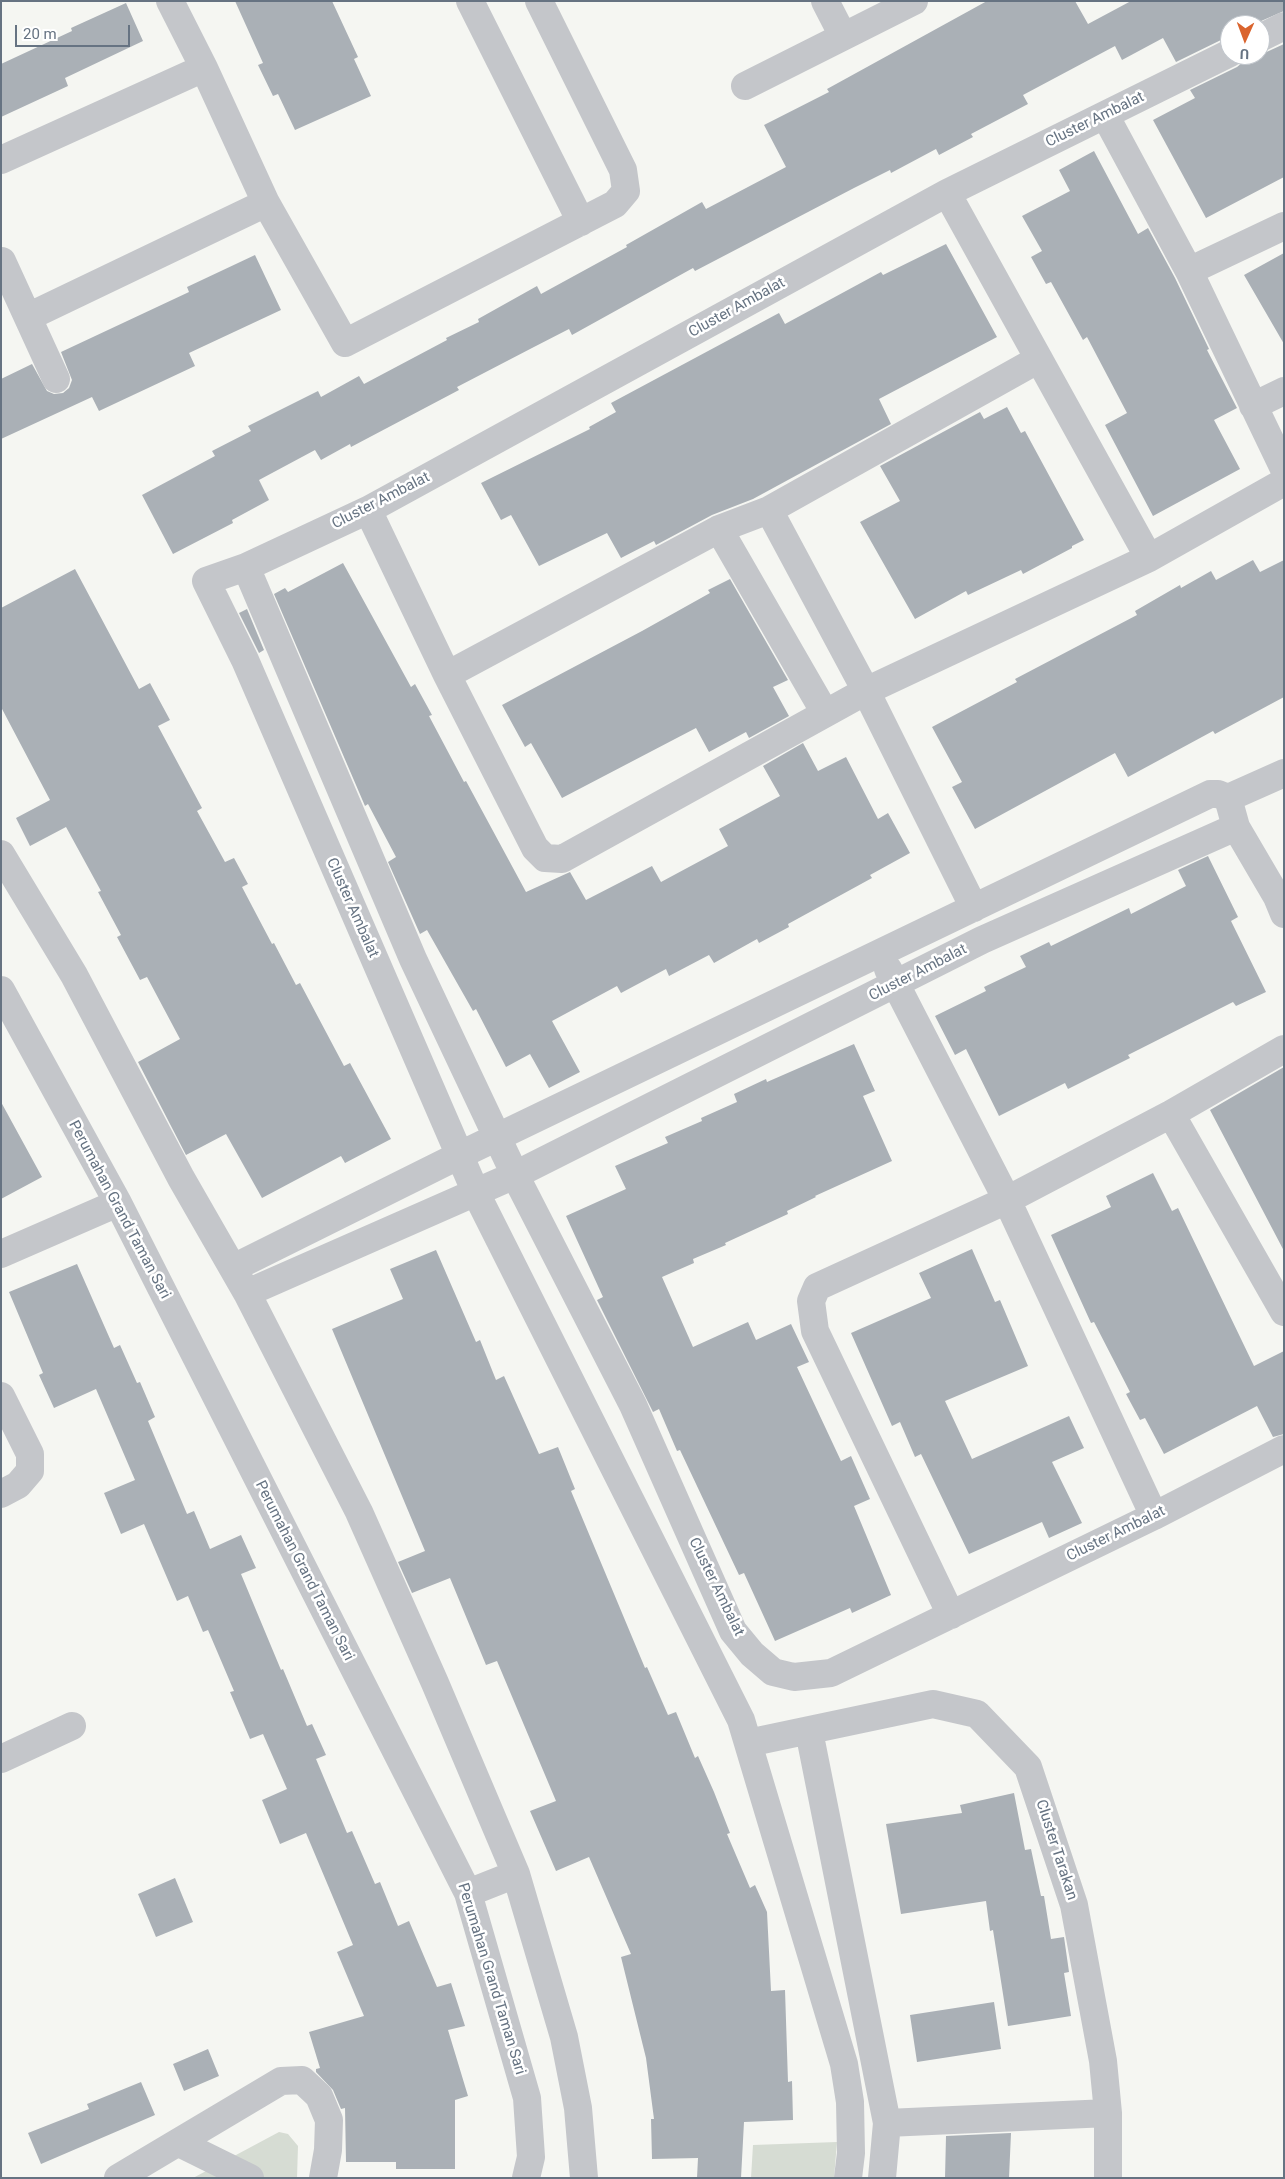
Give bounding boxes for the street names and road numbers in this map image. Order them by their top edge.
street label: Cluster Ambalat [1043,88,1147,152]
street label: Cluster Ambalat [686,274,788,342]
street label: Cluster Ambalat [329,469,433,533]
street label: Cluster Ambalat [322,855,382,961]
street label: Cluster Ambalat [866,941,970,1005]
street label: Perumahan Grand Taman Sari [64,1118,174,1302]
street label: Perumahan Grand Taman Sari [251,1478,357,1664]
street label: Cluster Ambalat [1064,1502,1168,1566]
street label: Cluster Ambalat [684,1535,748,1639]
street label: Cluster Tarakan [1031,1798,1081,1902]
street label: Perumahan Grand Taman Sari [453,1881,529,2077]

